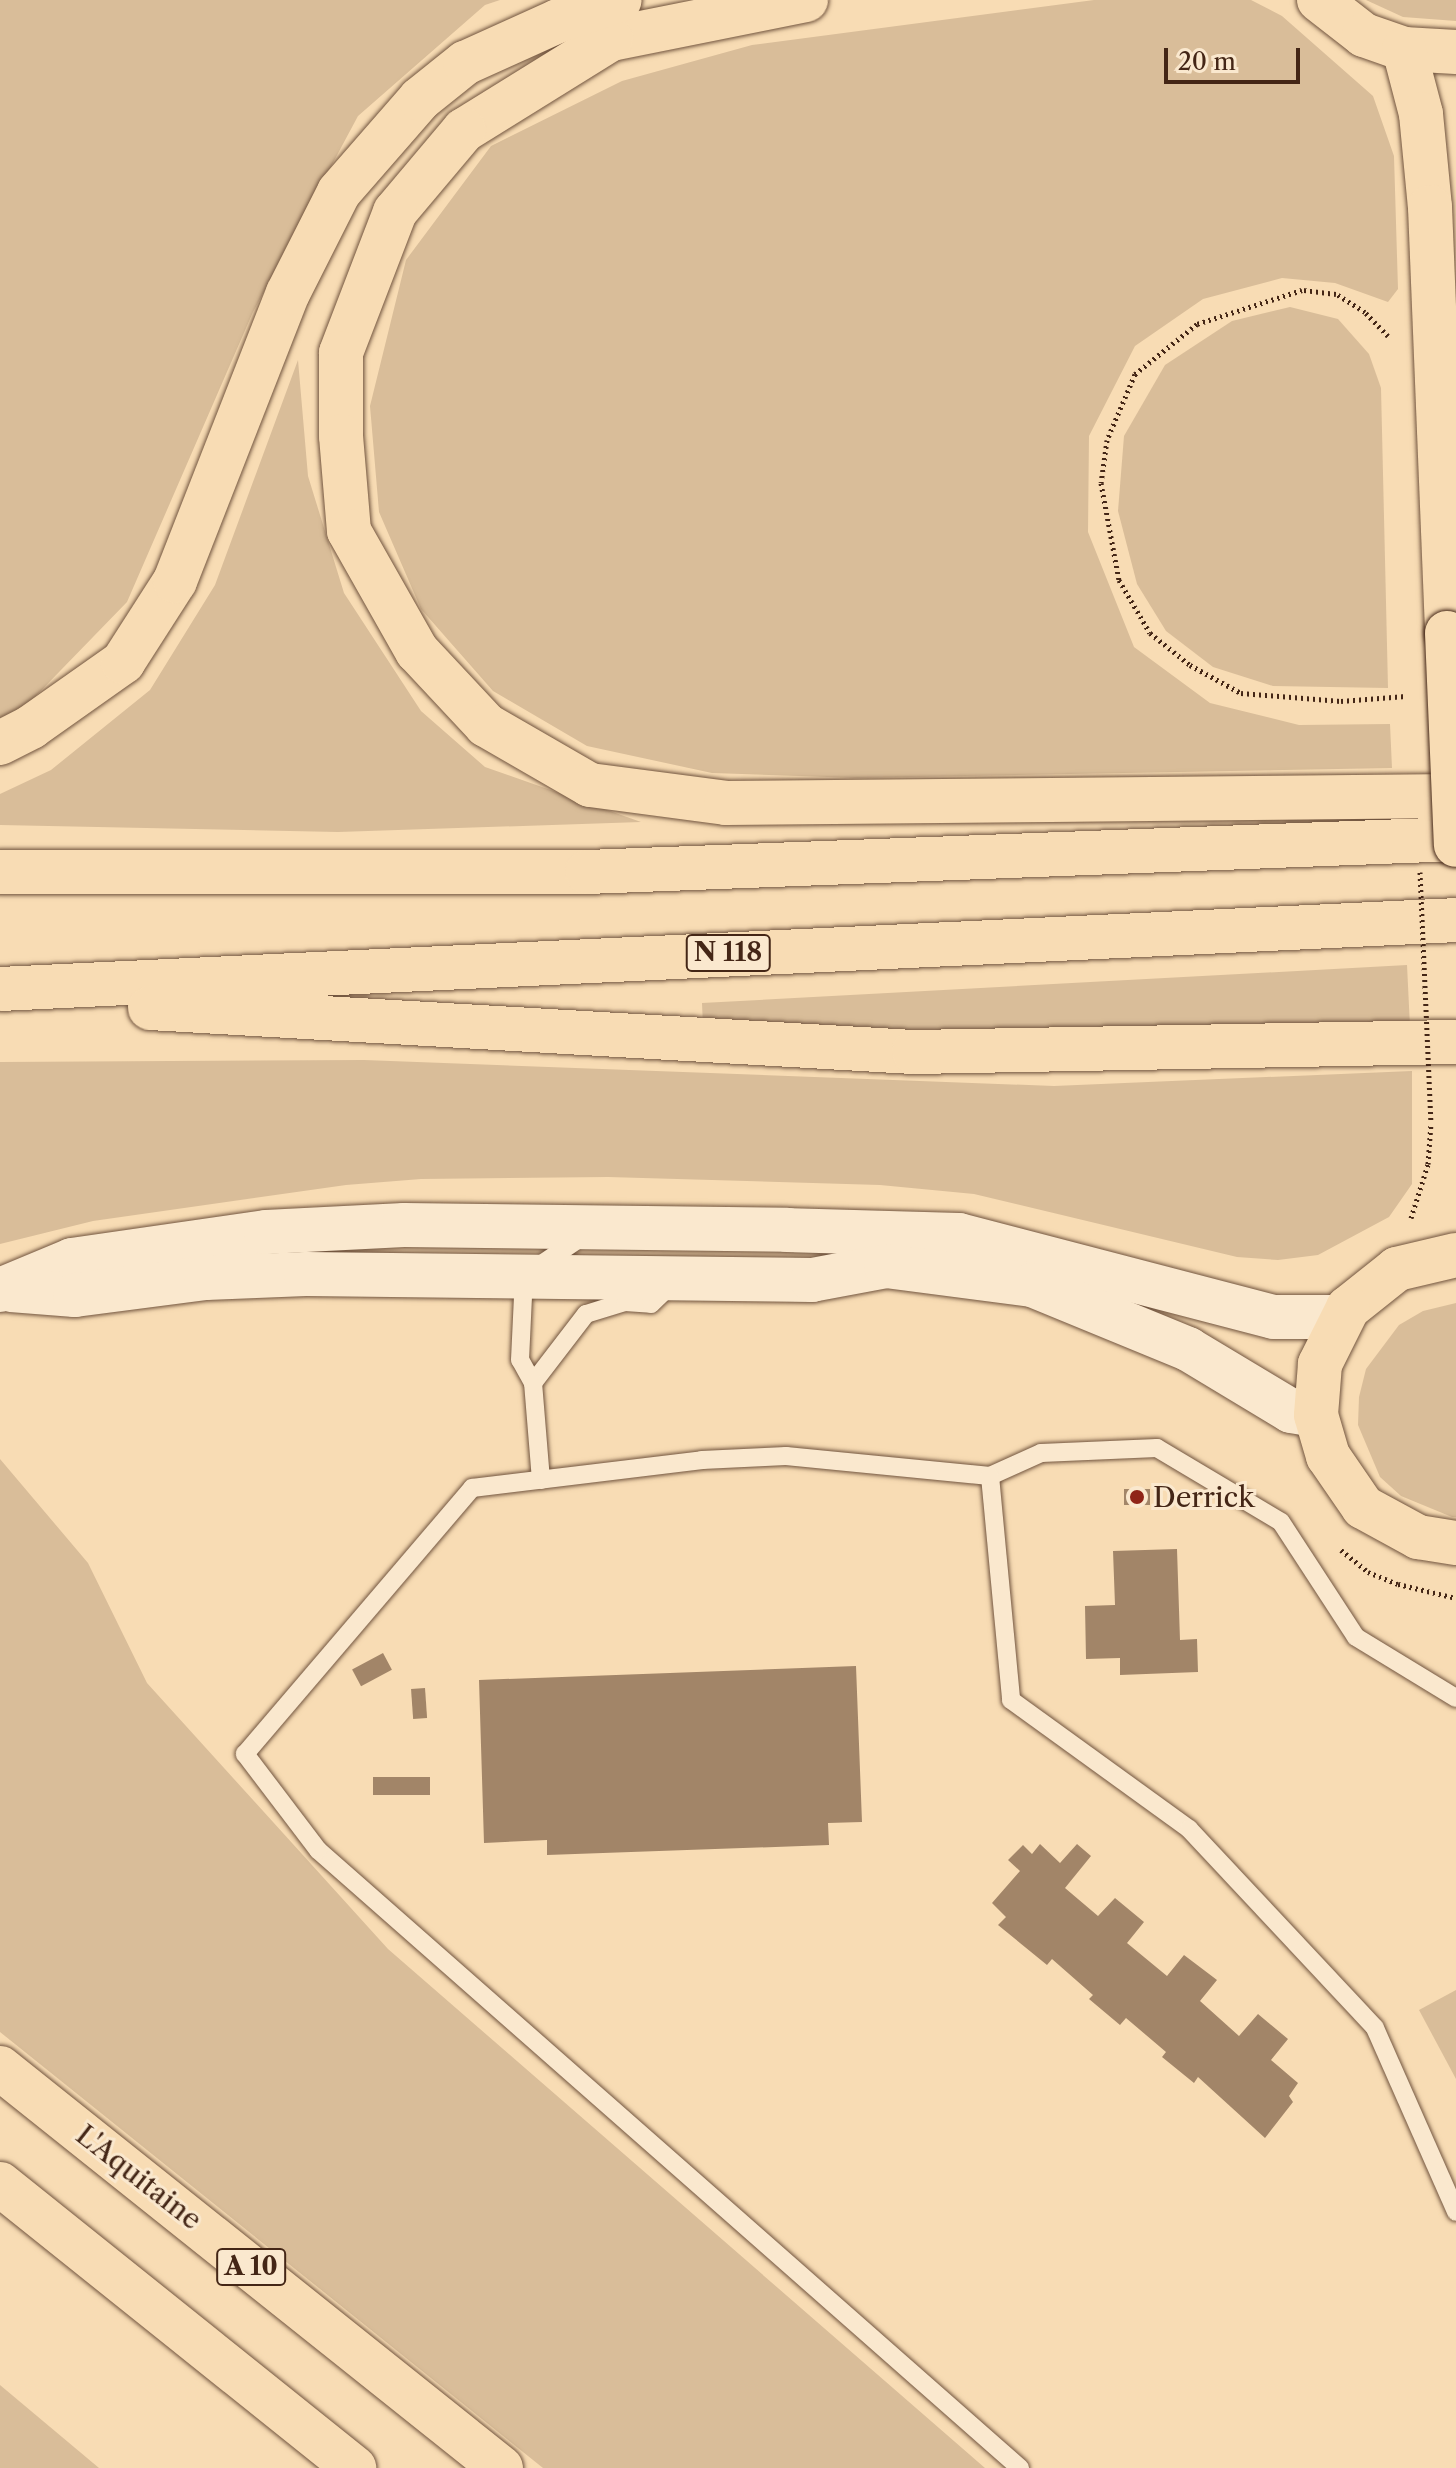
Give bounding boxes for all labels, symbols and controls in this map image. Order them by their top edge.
scale bar [1168,32,1304,82]
text: 20 m [1178,47,1236,76]
road number: N 118 [684,931,772,975]
place label: Derrick [1153,1480,1254,1514]
marker: Derrick [1128,1488,1146,1506]
street label: L'Aquitaine [70,2118,208,2236]
road number: A 10 [215,2245,287,2289]

